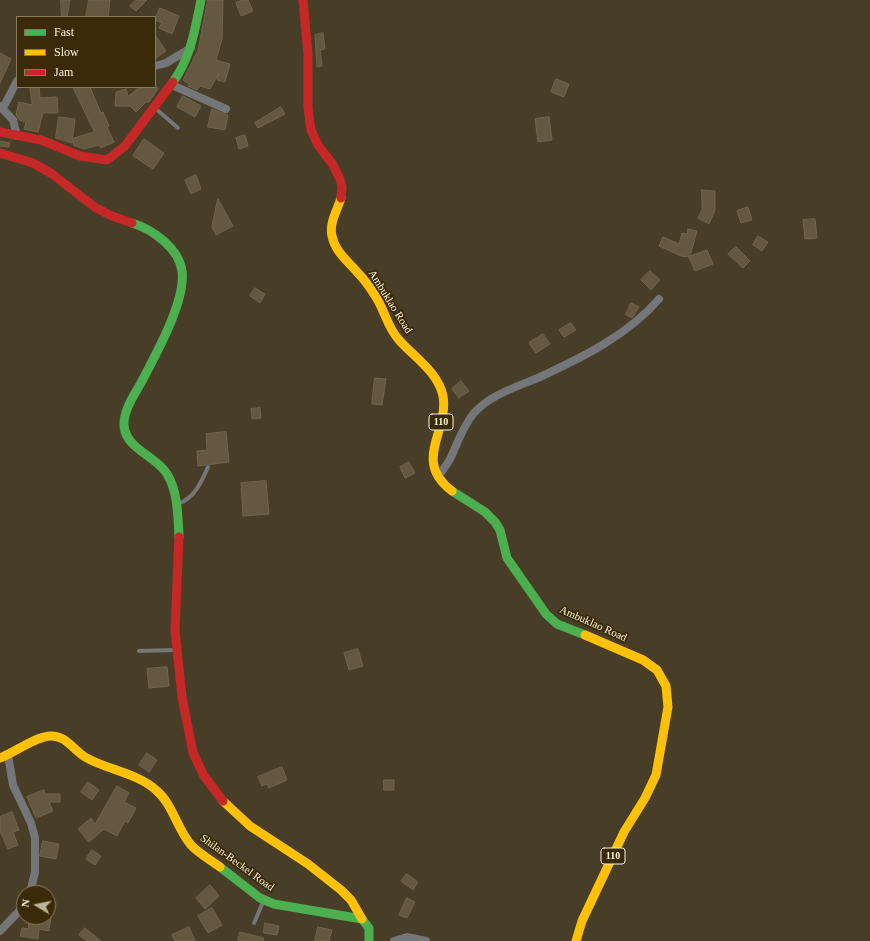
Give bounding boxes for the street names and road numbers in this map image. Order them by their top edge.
street label: Ambuklao Road [365,268,415,336]
road number: 110 [429,414,453,430]
street label: Ambuklao Road [557,603,629,645]
street label: Shilan-Beckel Road [197,832,277,894]
road number: 110 [601,848,625,864]

